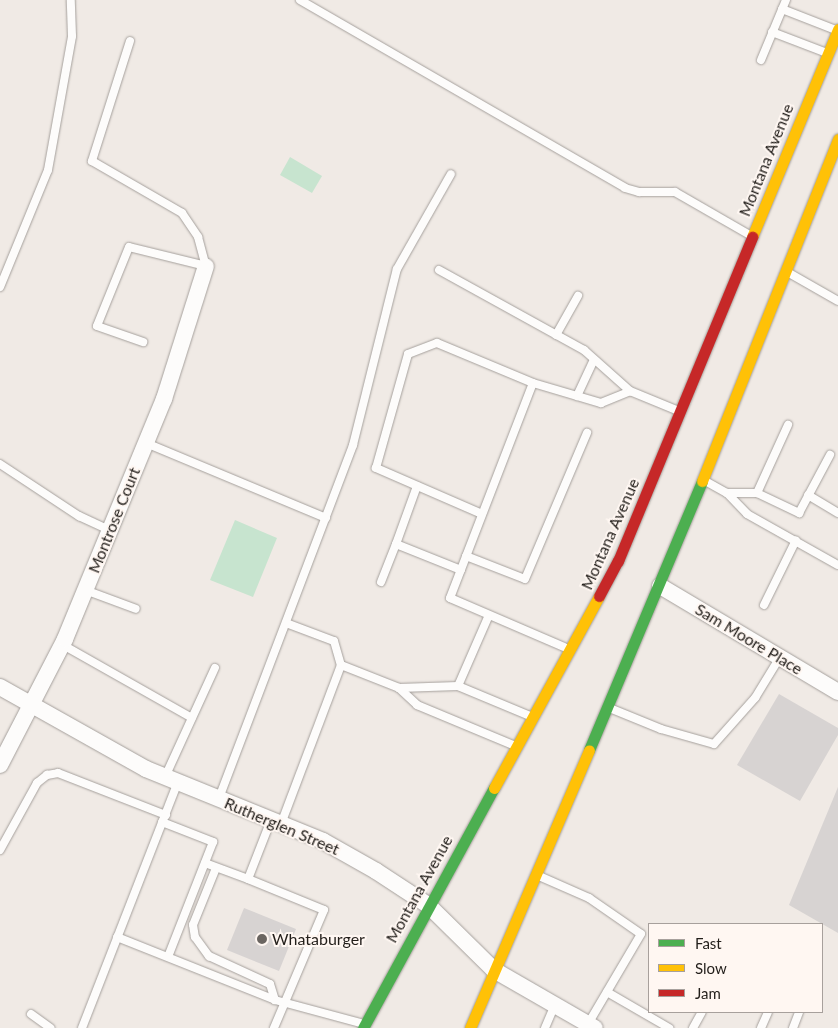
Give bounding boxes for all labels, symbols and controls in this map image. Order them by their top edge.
street label: Montana Avenue [735,101,797,219]
street label: Montrose Court [84,464,144,576]
street label: Montana Avenue [577,475,643,593]
street label: Sam Moore Place [692,599,806,679]
street label: Rutherglen Street [222,793,342,859]
street label: Montana Avenue [381,832,457,946]
legend [648,923,823,1013]
place label: Whataburger [272,929,365,949]
marker: Whataburger [256,933,268,945]
text: Fast [695,934,722,952]
text: Slow [695,959,727,977]
text: Jam [695,984,721,1002]

